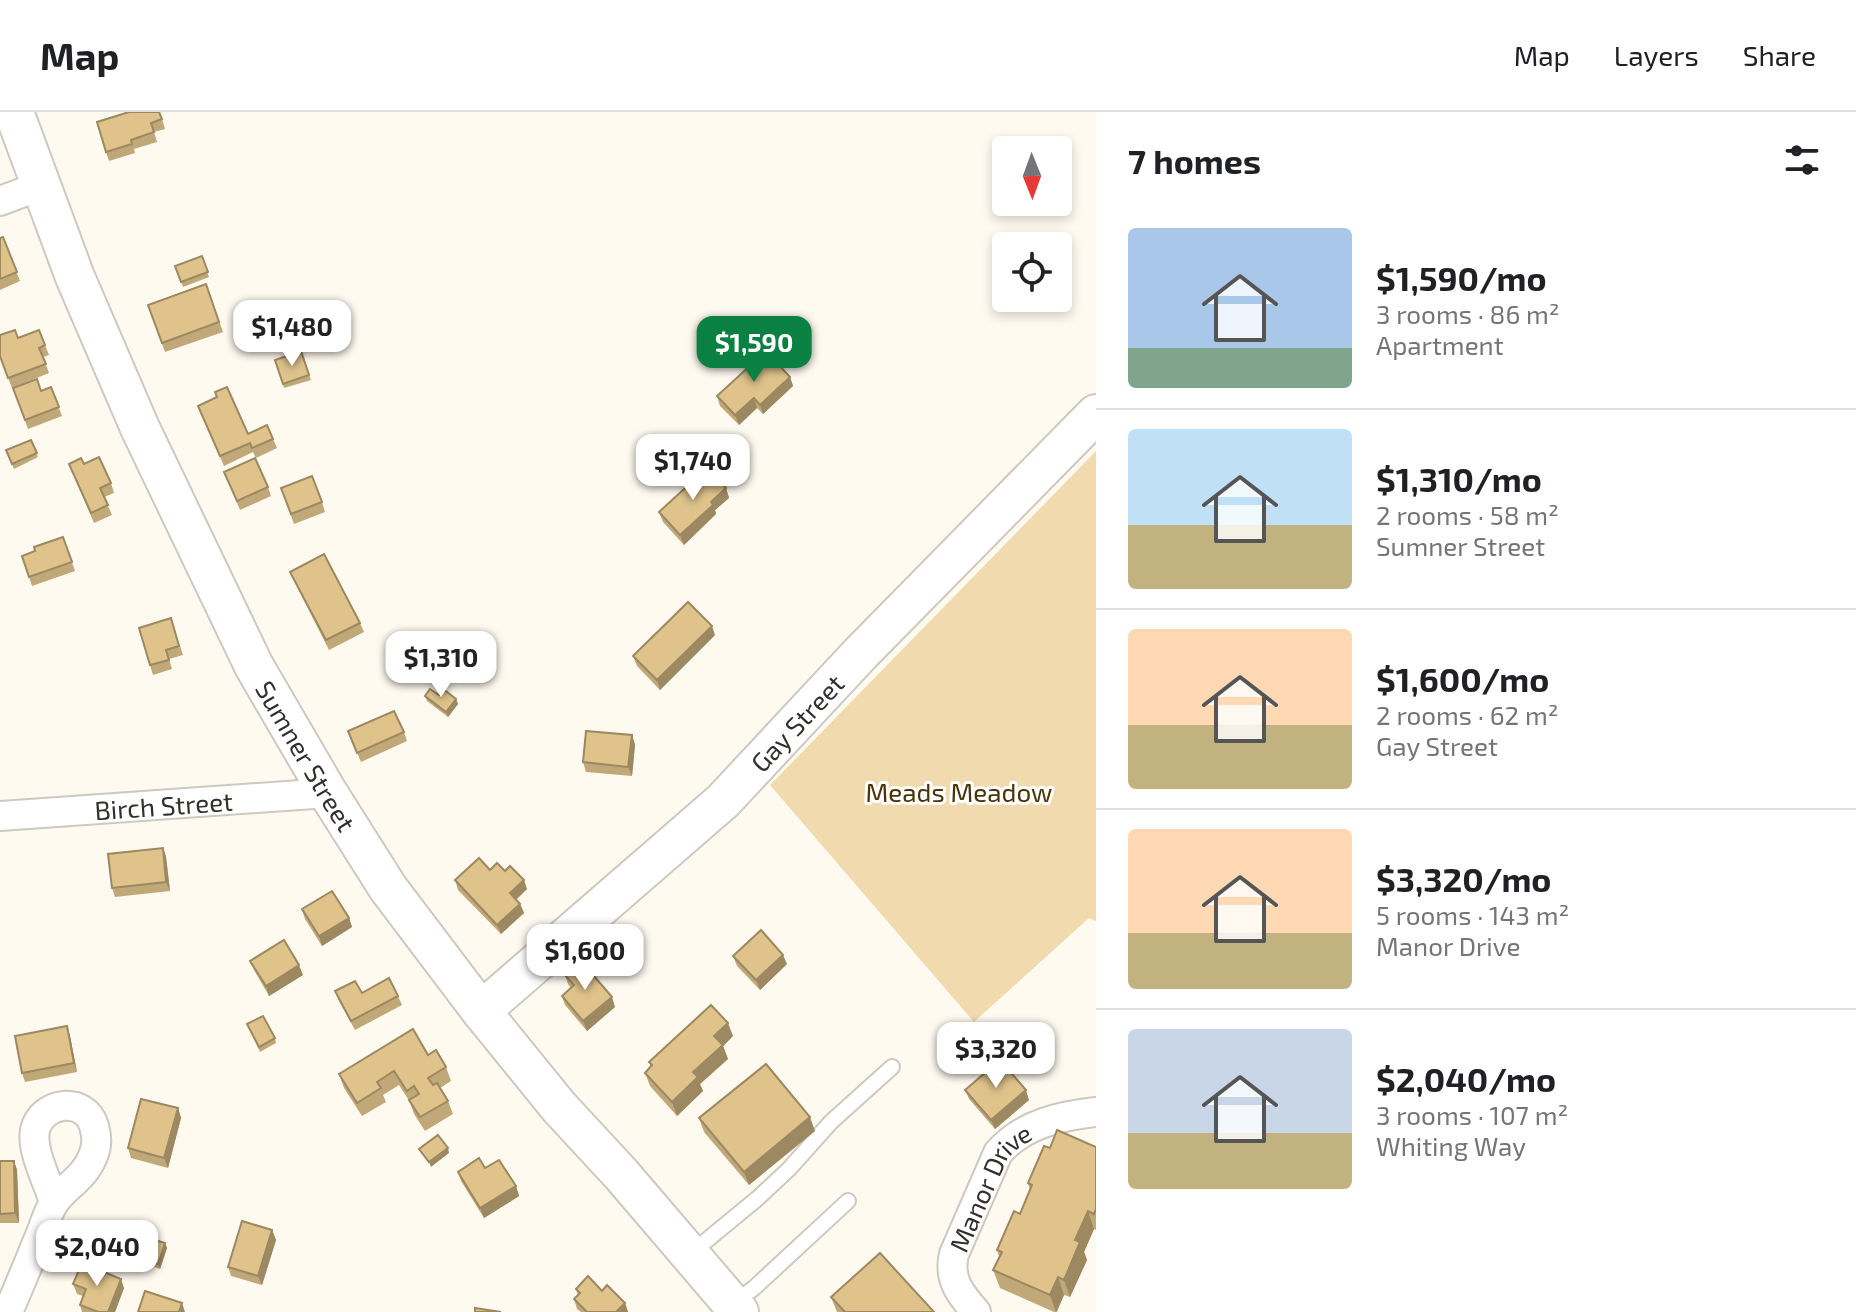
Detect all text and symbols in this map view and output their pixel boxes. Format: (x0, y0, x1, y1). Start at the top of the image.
text: Map (40, 32, 119, 78)
text: Map (1514, 38, 1570, 72)
text: Layers (1614, 38, 1699, 72)
text: Share (1743, 38, 1816, 72)
north arrow (992, 136, 1072, 216)
map controls (992, 136, 1072, 312)
icon: filters (1780, 138, 1824, 182)
text: 7 homes (1128, 140, 1261, 181)
button: locate (992, 232, 1072, 312)
text: $1,590/mo (1376, 257, 1547, 298)
icon: home (1192, 260, 1288, 356)
text: 3 rooms · 86 m² (1376, 298, 1560, 329)
pin: $1,480 (227, 300, 357, 368)
text: $1,480 (251, 310, 333, 341)
pin: $1,590 (689, 316, 819, 384)
text: $1,590 (715, 326, 793, 357)
text: Apartment (1376, 329, 1504, 360)
pin: $1,740 (628, 434, 758, 502)
text: $1,740 (654, 444, 732, 475)
text: $1,310/mo (1376, 458, 1542, 499)
icon: home (1192, 461, 1288, 557)
text: 2 rooms · 58 m² (1376, 499, 1559, 530)
text: Sumner Street (1376, 530, 1545, 561)
pin: $1,310 (376, 631, 506, 699)
text: $1,310 (404, 641, 478, 672)
text: $1,600/mo (1376, 658, 1549, 699)
icon: home (1192, 661, 1288, 757)
street label: Gay Street (743, 667, 849, 777)
street label: Sumner Street (250, 675, 363, 836)
text: 2 rooms · 62 m² (1376, 699, 1559, 730)
text: Gay Street (1376, 730, 1498, 761)
park label: Meads Meadow (866, 776, 1053, 807)
street label: Birch Street (93, 784, 234, 825)
text: $3,320/mo (1376, 858, 1551, 899)
icon: home (1192, 861, 1288, 957)
text: 5 rooms · 143 m² (1376, 899, 1569, 930)
pin: $1,600 (520, 924, 650, 992)
text: Manor Drive (1376, 930, 1520, 961)
text: $1,600 (545, 934, 625, 965)
pin: $3,320 (931, 1022, 1061, 1090)
text: $3,320 (955, 1032, 1037, 1063)
text: $2,040/mo (1376, 1058, 1556, 1099)
icon: home (1192, 1061, 1288, 1157)
text: 3 rooms · 107 m² (1376, 1099, 1568, 1130)
street label: Manor Drive (942, 1116, 1036, 1256)
text: Whiting Way (1376, 1130, 1526, 1161)
pin: $2,040 (32, 1220, 162, 1288)
text: $2,040 (54, 1230, 140, 1261)

